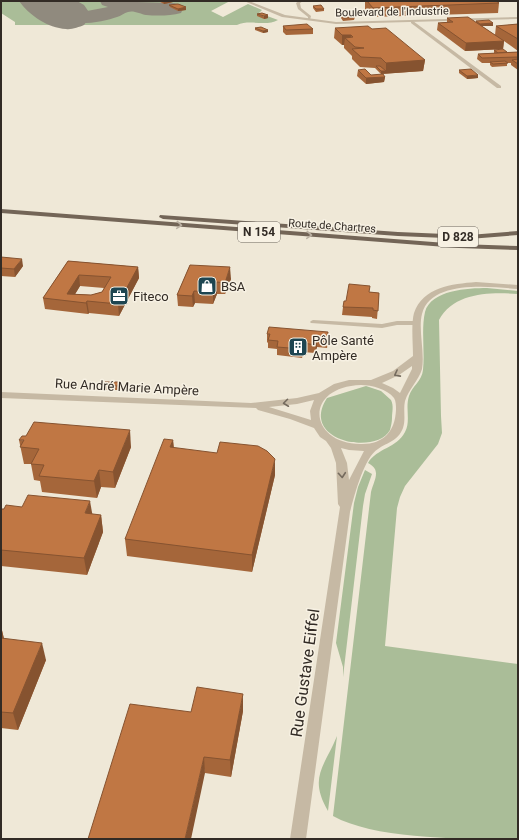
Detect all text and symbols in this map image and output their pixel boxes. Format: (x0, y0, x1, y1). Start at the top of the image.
street label: Boulevard de l'Industrie (335, 5, 449, 19)
street label: Route de Chartres (288, 216, 377, 236)
one-way arrow (176, 221, 182, 230)
road number: N 154 (238, 222, 280, 242)
road number: D 828 (438, 227, 478, 247)
one-way arrow (306, 231, 312, 240)
shop icon: BSA (196, 275, 218, 297)
place label: BSA (221, 279, 246, 294)
office icon: Fiteco (108, 285, 130, 307)
place label: Fiteco (133, 289, 169, 304)
place label: Pôle Santé Ampère (312, 333, 374, 363)
building icon: Pôle Santé Ampère (287, 336, 309, 358)
one-way arrow (393, 369, 401, 377)
street label: Rue André Marie Ampère (55, 376, 199, 398)
one-way arrow (283, 398, 289, 407)
one-way arrow (338, 471, 347, 478)
street label: Rue Gustave Eiffel (287, 608, 323, 738)

